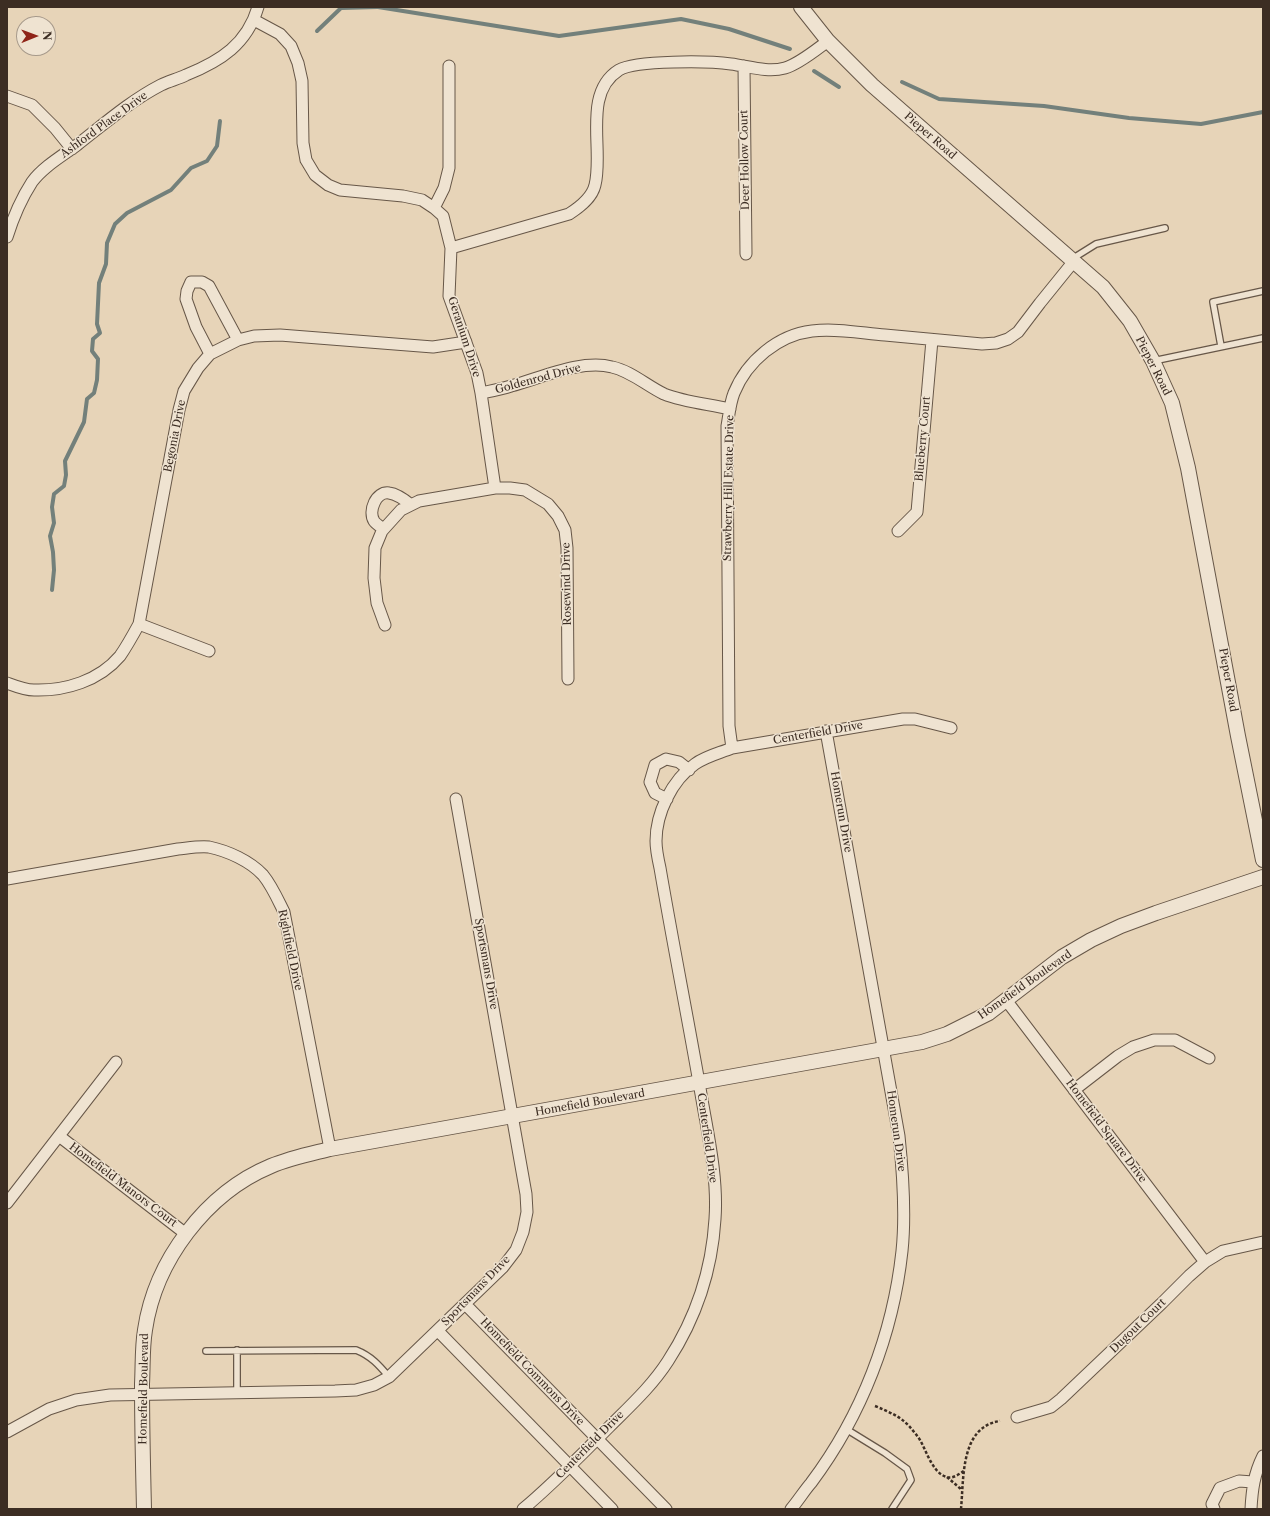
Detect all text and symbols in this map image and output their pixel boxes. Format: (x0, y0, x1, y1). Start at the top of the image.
north arrow (16, 16, 56, 56)
text: N (40, 31, 54, 41)
street label: Ashford Place Drive (58, 89, 150, 161)
street label: Deer Hollow Court (738, 110, 752, 210)
street label: Pieper Road (901, 110, 959, 162)
street label: Geranium Drive (445, 295, 483, 379)
street label: Pieper Road (1132, 334, 1174, 398)
street label: Goldenrod Drive (494, 361, 582, 397)
street label: Blueberry Court (913, 396, 933, 482)
street label: Begonia Drive (161, 398, 189, 474)
street label: Strawberry Hill Estate Drive (721, 415, 737, 561)
street label: Rosewind Drive (560, 542, 574, 626)
street label: Pieper Road (1216, 647, 1240, 713)
street label: Centerfield Drive (772, 719, 864, 747)
street label: Homerun Drive (827, 770, 855, 854)
street label: Rightfield Drive (275, 908, 305, 992)
street label: Sportsmans Drive (471, 917, 501, 1011)
street label: Homefield Boulevard (976, 948, 1074, 1022)
street label: Homefield Square Drive (1063, 1077, 1149, 1185)
street label: Homefield Boulevard (534, 1087, 646, 1119)
street label: Homerun Drive (884, 1089, 908, 1173)
street label: Centerfield Drive (694, 1092, 720, 1184)
street label: Homefield Manors Court (66, 1140, 180, 1230)
street label: Sportsmans Drive (439, 1253, 513, 1329)
street label: Dugout Court (1107, 1296, 1169, 1356)
street label: Homefield Commons Drive (477, 1316, 587, 1428)
street label: Homefield Boulevard (136, 1333, 152, 1445)
street label: Centerfield Drive (553, 1408, 627, 1482)

